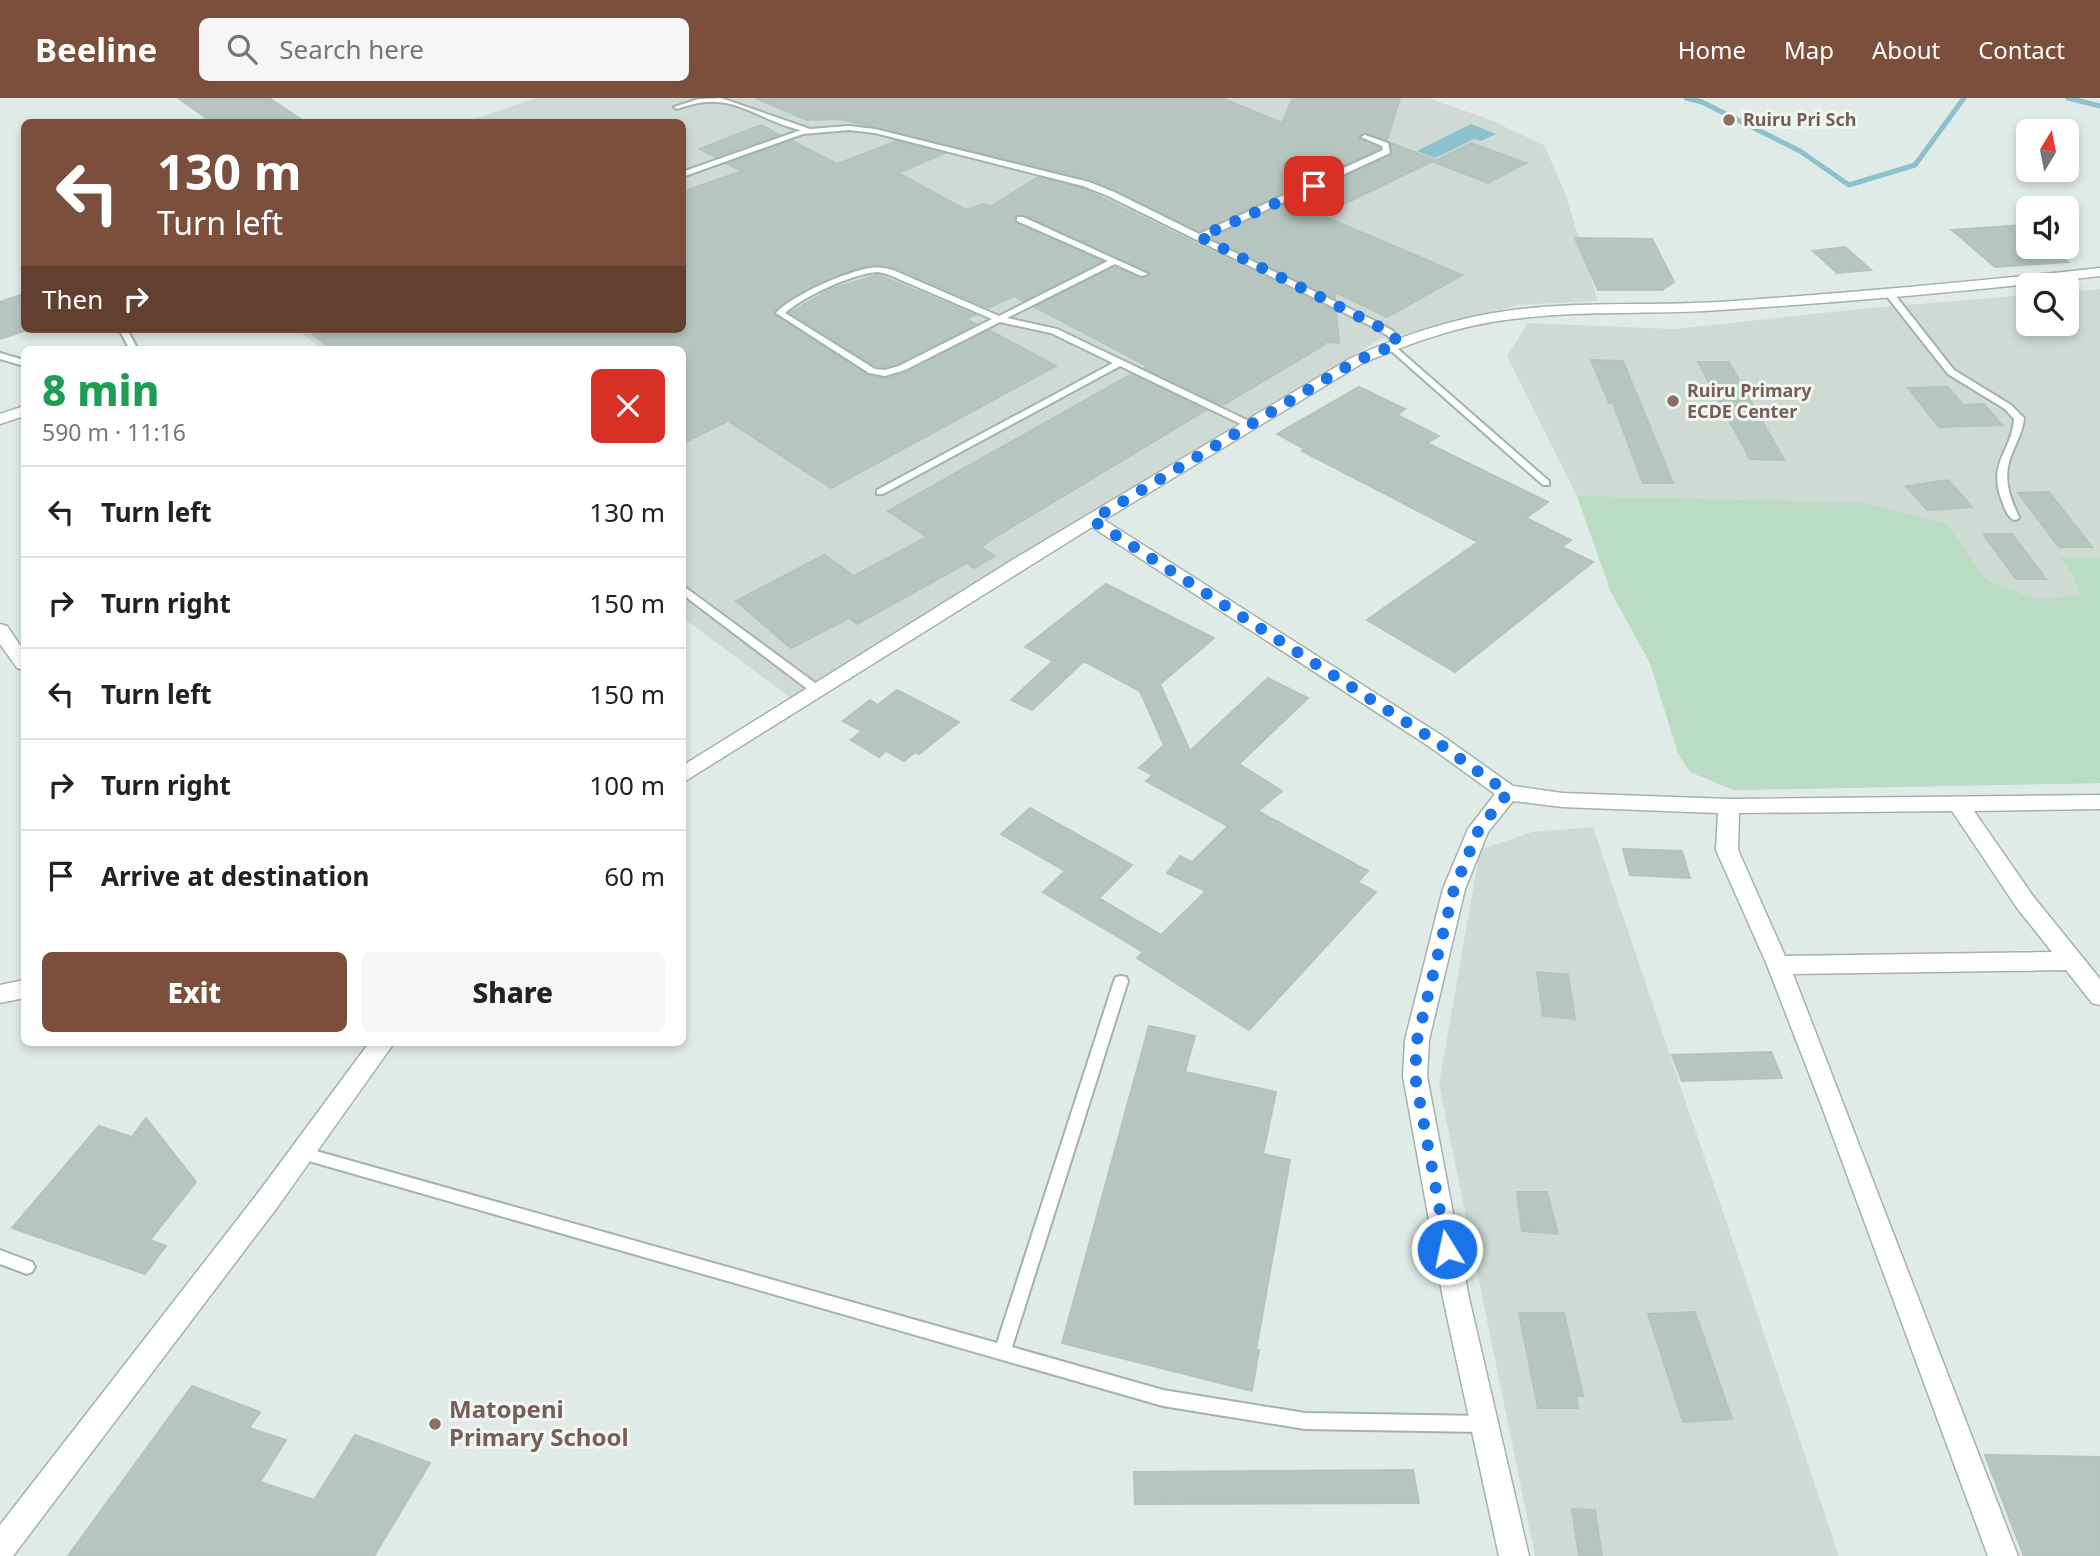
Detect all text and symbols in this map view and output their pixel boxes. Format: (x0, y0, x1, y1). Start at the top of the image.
search box (199, 18, 689, 81)
text: Beeline (35, 27, 157, 72)
icon: search (223, 30, 261, 68)
text: Search here (279, 31, 424, 67)
text: Home (1678, 33, 1746, 66)
text: Map (1784, 33, 1834, 66)
text: About (1872, 33, 1940, 66)
text: Contact (1978, 33, 2065, 66)
place label: Ruiru Pri Sch (1743, 107, 1857, 131)
marker: Ruiru Pri Sch (1721, 112, 1737, 128)
north arrow (2016, 119, 2079, 182)
map controls (2016, 119, 2079, 336)
text: 130 m (157, 138, 302, 204)
icon: left (42, 147, 133, 238)
pin (1284, 156, 1344, 216)
icon: arrive (1295, 167, 1333, 205)
button: sound (2016, 196, 2079, 259)
text: Turn left (157, 201, 283, 244)
button: search (2016, 273, 2079, 336)
icon: right (117, 280, 155, 318)
text: Then (42, 281, 103, 317)
text: 8 min (42, 361, 159, 418)
button: close (591, 369, 665, 443)
place label: Ruiru Primary ECDE Center (1687, 378, 1812, 423)
marker: Ruiru Primary ECDE Center (1665, 393, 1681, 409)
text: 590 m · 11:16 (42, 416, 186, 448)
icon: left (42, 493, 80, 531)
text: Turn left (101, 494, 212, 530)
text: 130 m (589, 494, 665, 530)
icon: right (42, 584, 80, 622)
text: Turn right (101, 585, 231, 621)
text: 150 m (589, 585, 665, 621)
icon: left (42, 675, 80, 713)
text: Turn left (101, 676, 212, 712)
text: 150 m (589, 676, 665, 712)
icon: right (42, 766, 80, 804)
text: Turn right (101, 767, 231, 803)
text: 100 m (589, 767, 665, 803)
icon: arrive (42, 857, 80, 895)
text: Arrive at destination (101, 858, 370, 894)
text: 60 m (604, 858, 665, 894)
button: Exit (42, 952, 347, 1032)
button: Share (361, 952, 665, 1032)
position arrow (1410, 1212, 1484, 1286)
place label: Matopeni Primary School (449, 1392, 629, 1453)
marker: Matopeni Primary School (427, 1416, 443, 1432)

